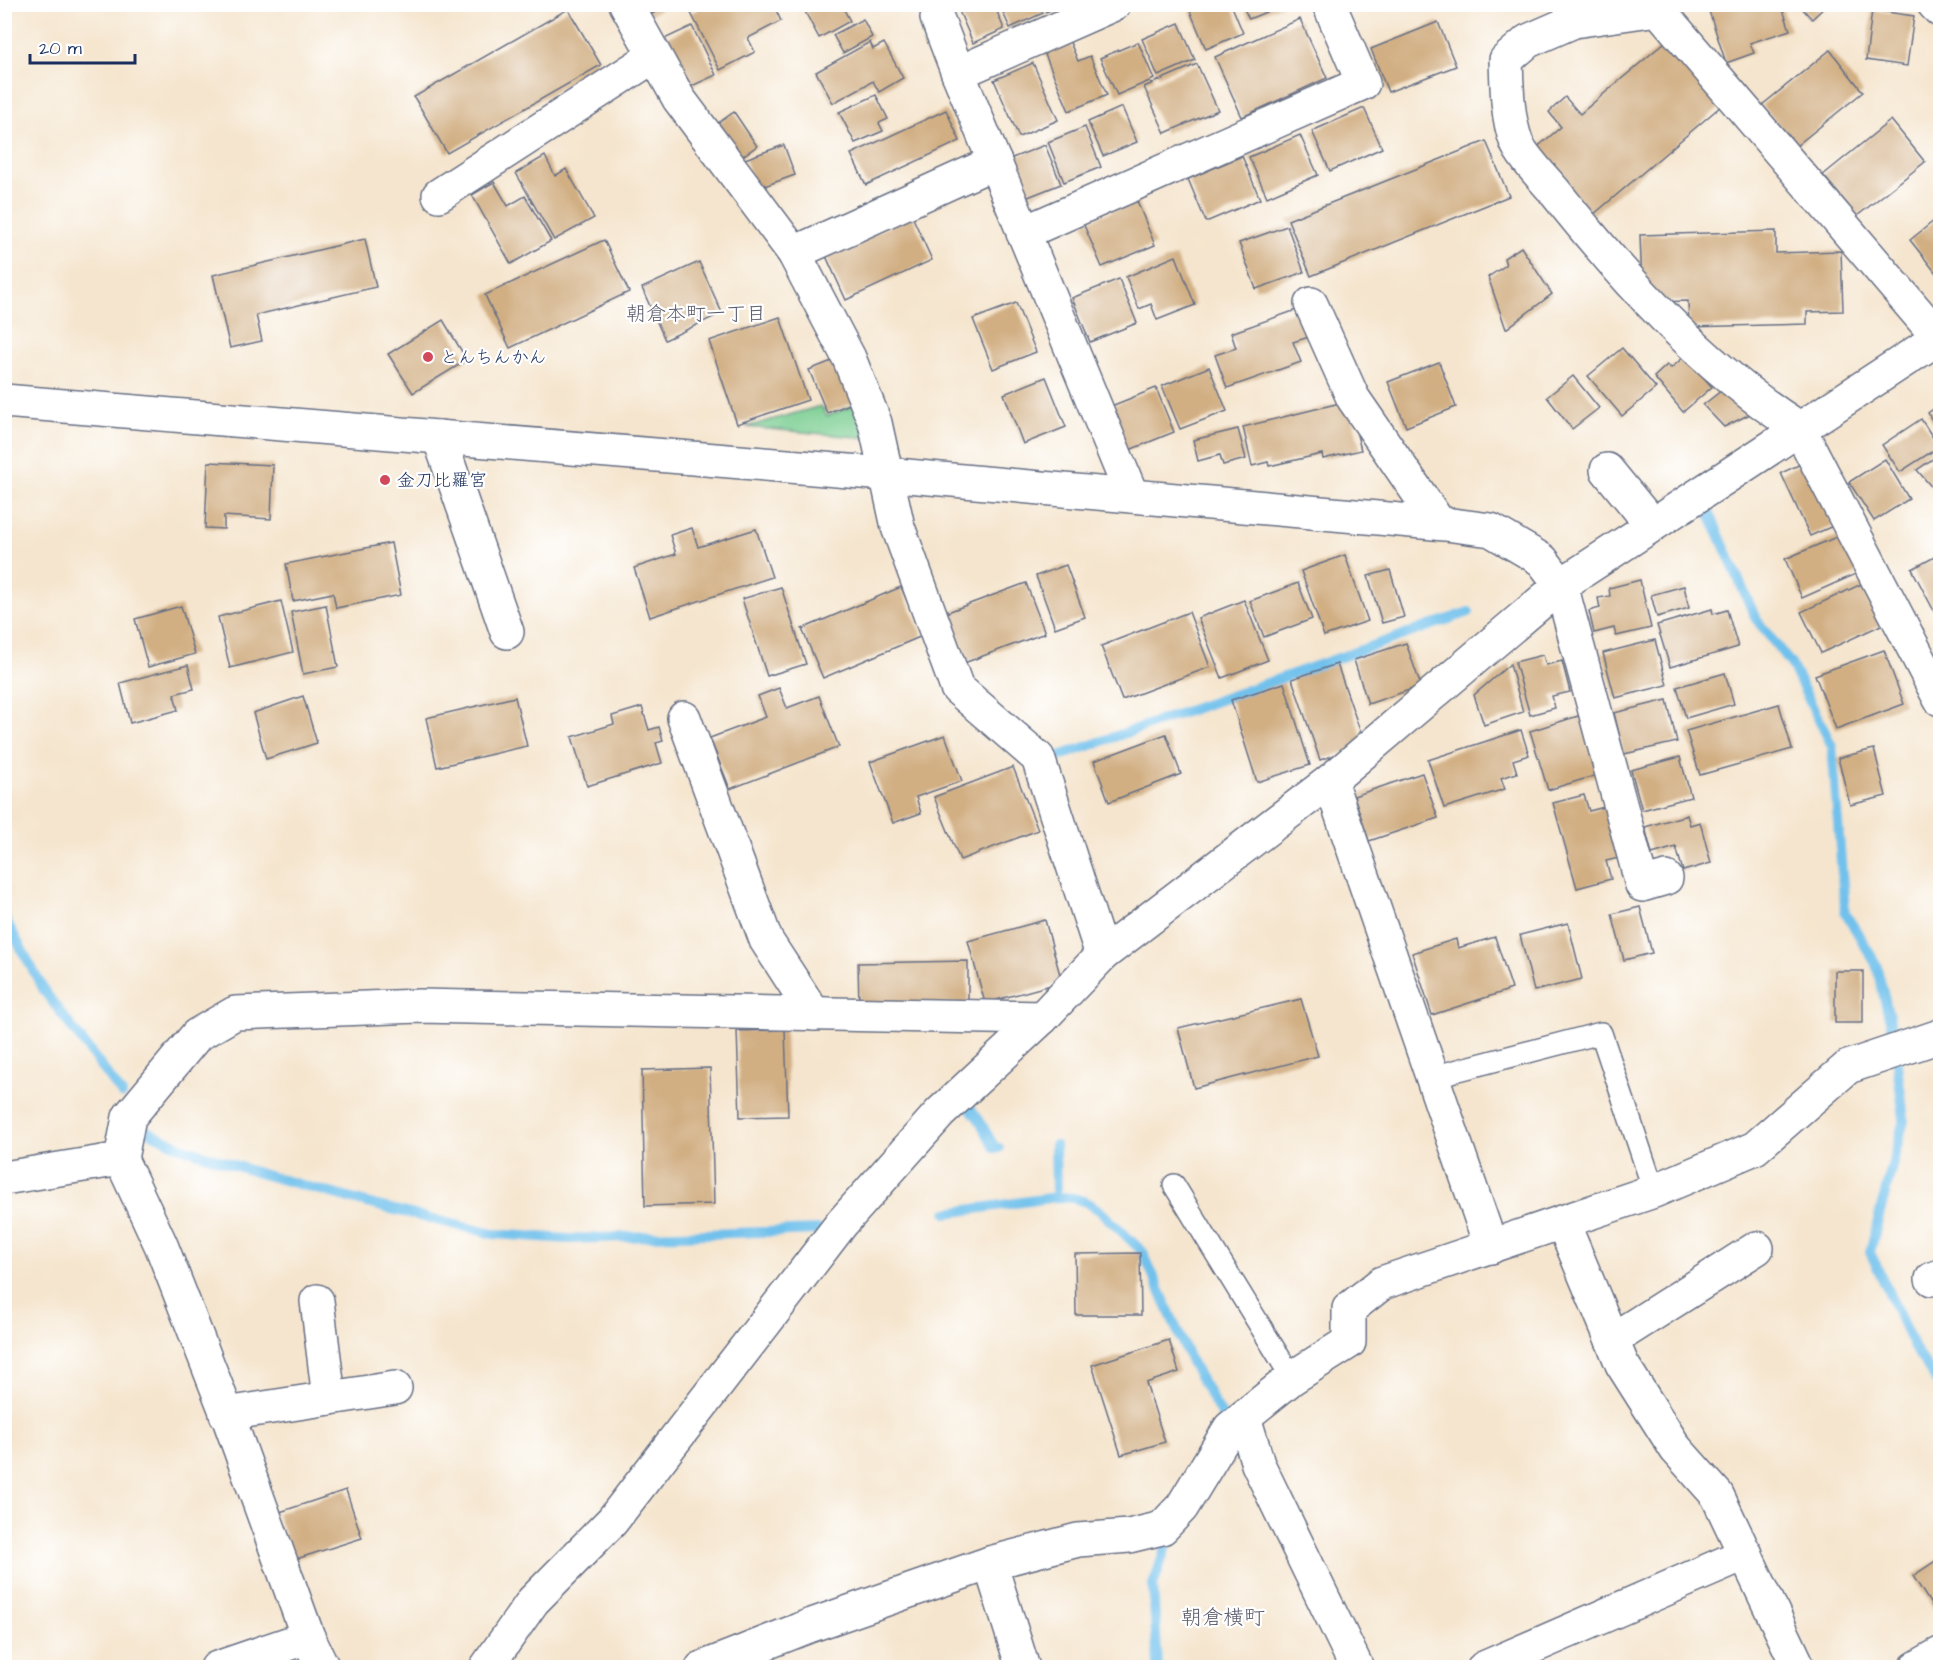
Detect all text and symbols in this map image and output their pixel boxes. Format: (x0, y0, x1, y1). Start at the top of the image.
scale bar (30, 27, 135, 65)
text: 20 m (39, 36, 82, 61)
district label: 朝倉本町一丁目 (626, 300, 766, 328)
place label: とんちんかん (440, 345, 547, 370)
marker: とんちんかん (421, 350, 435, 364)
place label: 金刀比羅宮 (397, 468, 487, 493)
marker: 金刀比羅宮 (378, 473, 392, 487)
district label: 朝倉横町 (1181, 1603, 1265, 1632)

